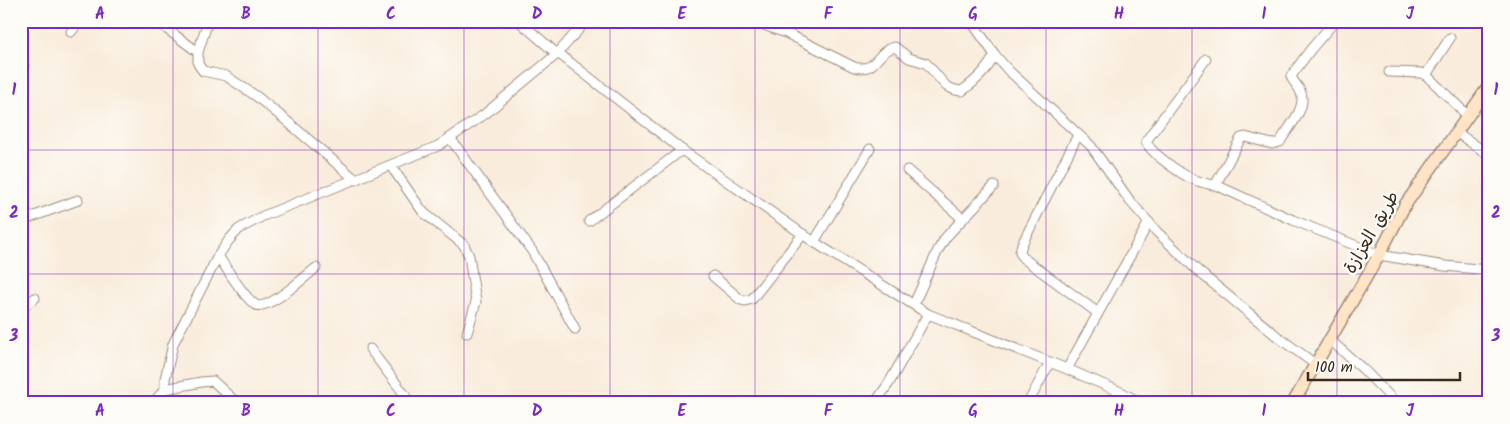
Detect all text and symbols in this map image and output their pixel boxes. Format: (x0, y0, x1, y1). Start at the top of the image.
text: A (95, 2, 105, 27)
text: B (241, 2, 251, 27)
text: C (386, 2, 396, 27)
text: D (532, 2, 543, 27)
text: E (678, 2, 688, 27)
text: F (824, 2, 834, 27)
text: G (968, 2, 978, 27)
text: H (1114, 2, 1124, 27)
text: I (1262, 2, 1267, 27)
text: J (1406, 2, 1415, 27)
text: 1 (12, 78, 17, 103)
text: 1 (1494, 78, 1499, 103)
street label: طريق العزازة (1337, 186, 1408, 280)
text: 2 (9, 201, 19, 226)
text: 2 (1491, 201, 1501, 226)
text: 3 (9, 324, 19, 349)
text: 3 (1491, 324, 1501, 349)
scale bar (1308, 349, 1460, 381)
text: 100 m (1315, 356, 1353, 380)
text: A (95, 399, 105, 424)
text: B (241, 399, 251, 424)
text: C (386, 399, 396, 424)
text: D (532, 399, 543, 424)
text: E (678, 399, 688, 424)
text: F (824, 399, 834, 424)
text: G (968, 399, 978, 424)
text: H (1114, 399, 1124, 424)
text: I (1262, 399, 1267, 424)
text: J (1406, 399, 1415, 424)

